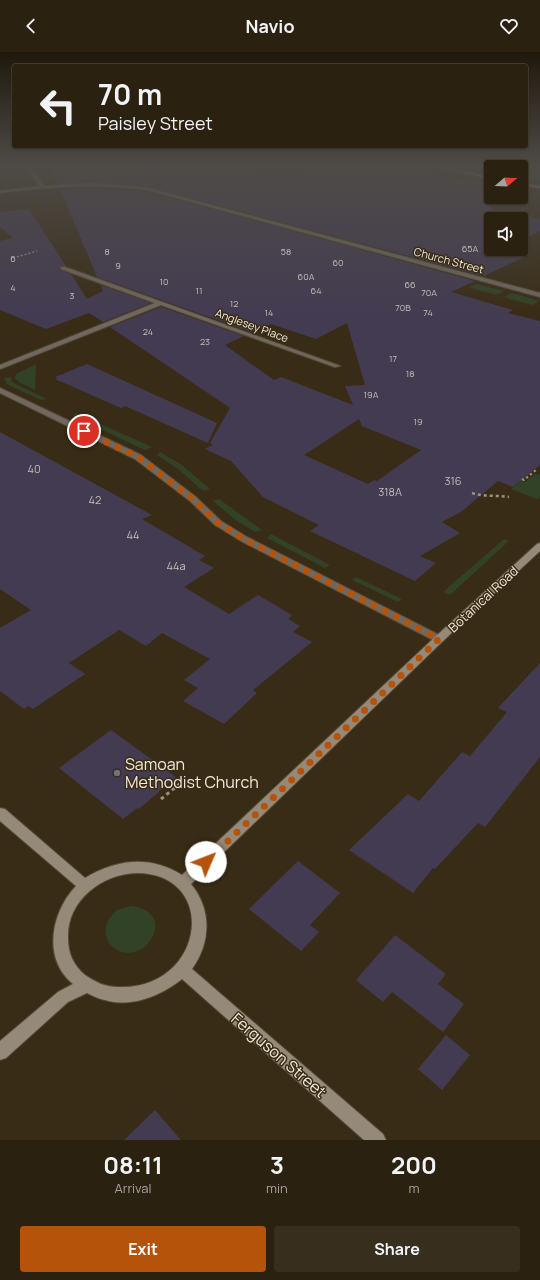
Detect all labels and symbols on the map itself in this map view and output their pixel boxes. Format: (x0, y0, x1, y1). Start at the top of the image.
north arrow (484, 160, 528, 204)
house number: 65A (462, 242, 479, 255)
street label: Church Street (412, 243, 486, 277)
house number: 8 (104, 245, 110, 258)
house number: 58 (281, 245, 291, 258)
house number: 6 (10, 252, 16, 265)
house number: 60 (332, 256, 344, 269)
house number: 9 (115, 259, 121, 272)
house number: 60A (298, 270, 315, 283)
house number: 10 (160, 275, 169, 288)
house number: 66 (404, 278, 416, 291)
house number: 4 (10, 281, 16, 294)
house number: 11 (195, 284, 203, 297)
house number: 64 (311, 284, 321, 297)
house number: 70A (421, 286, 437, 299)
house number: 3 (70, 289, 75, 302)
house number: 12 (230, 297, 238, 310)
house number: 70B (395, 301, 411, 314)
street label: Anglesey Place (213, 305, 291, 345)
house number: 14 (265, 306, 273, 319)
house number: 74 (423, 306, 433, 319)
house number: 24 (143, 325, 153, 338)
house number: 23 (200, 335, 210, 348)
house number: 17 (389, 352, 397, 365)
house number: 18 (406, 367, 414, 380)
house number: 19A (364, 388, 379, 401)
pin (67, 414, 101, 448)
house number: 19 (413, 415, 423, 428)
house number: 40 (27, 461, 41, 476)
house number: 316 (444, 473, 462, 488)
house number: 318A (378, 484, 402, 499)
house number: 42 (89, 492, 101, 507)
house number: 44 (126, 527, 140, 542)
house number: 44a (166, 558, 186, 573)
street label: Botanical Road (444, 562, 522, 636)
place label: Samoan Methodist Church (125, 753, 259, 793)
marker: Samoan Methodist Church (112, 768, 122, 778)
position arrow (185, 841, 227, 883)
street label: Ferguson Street (227, 1008, 331, 1102)

